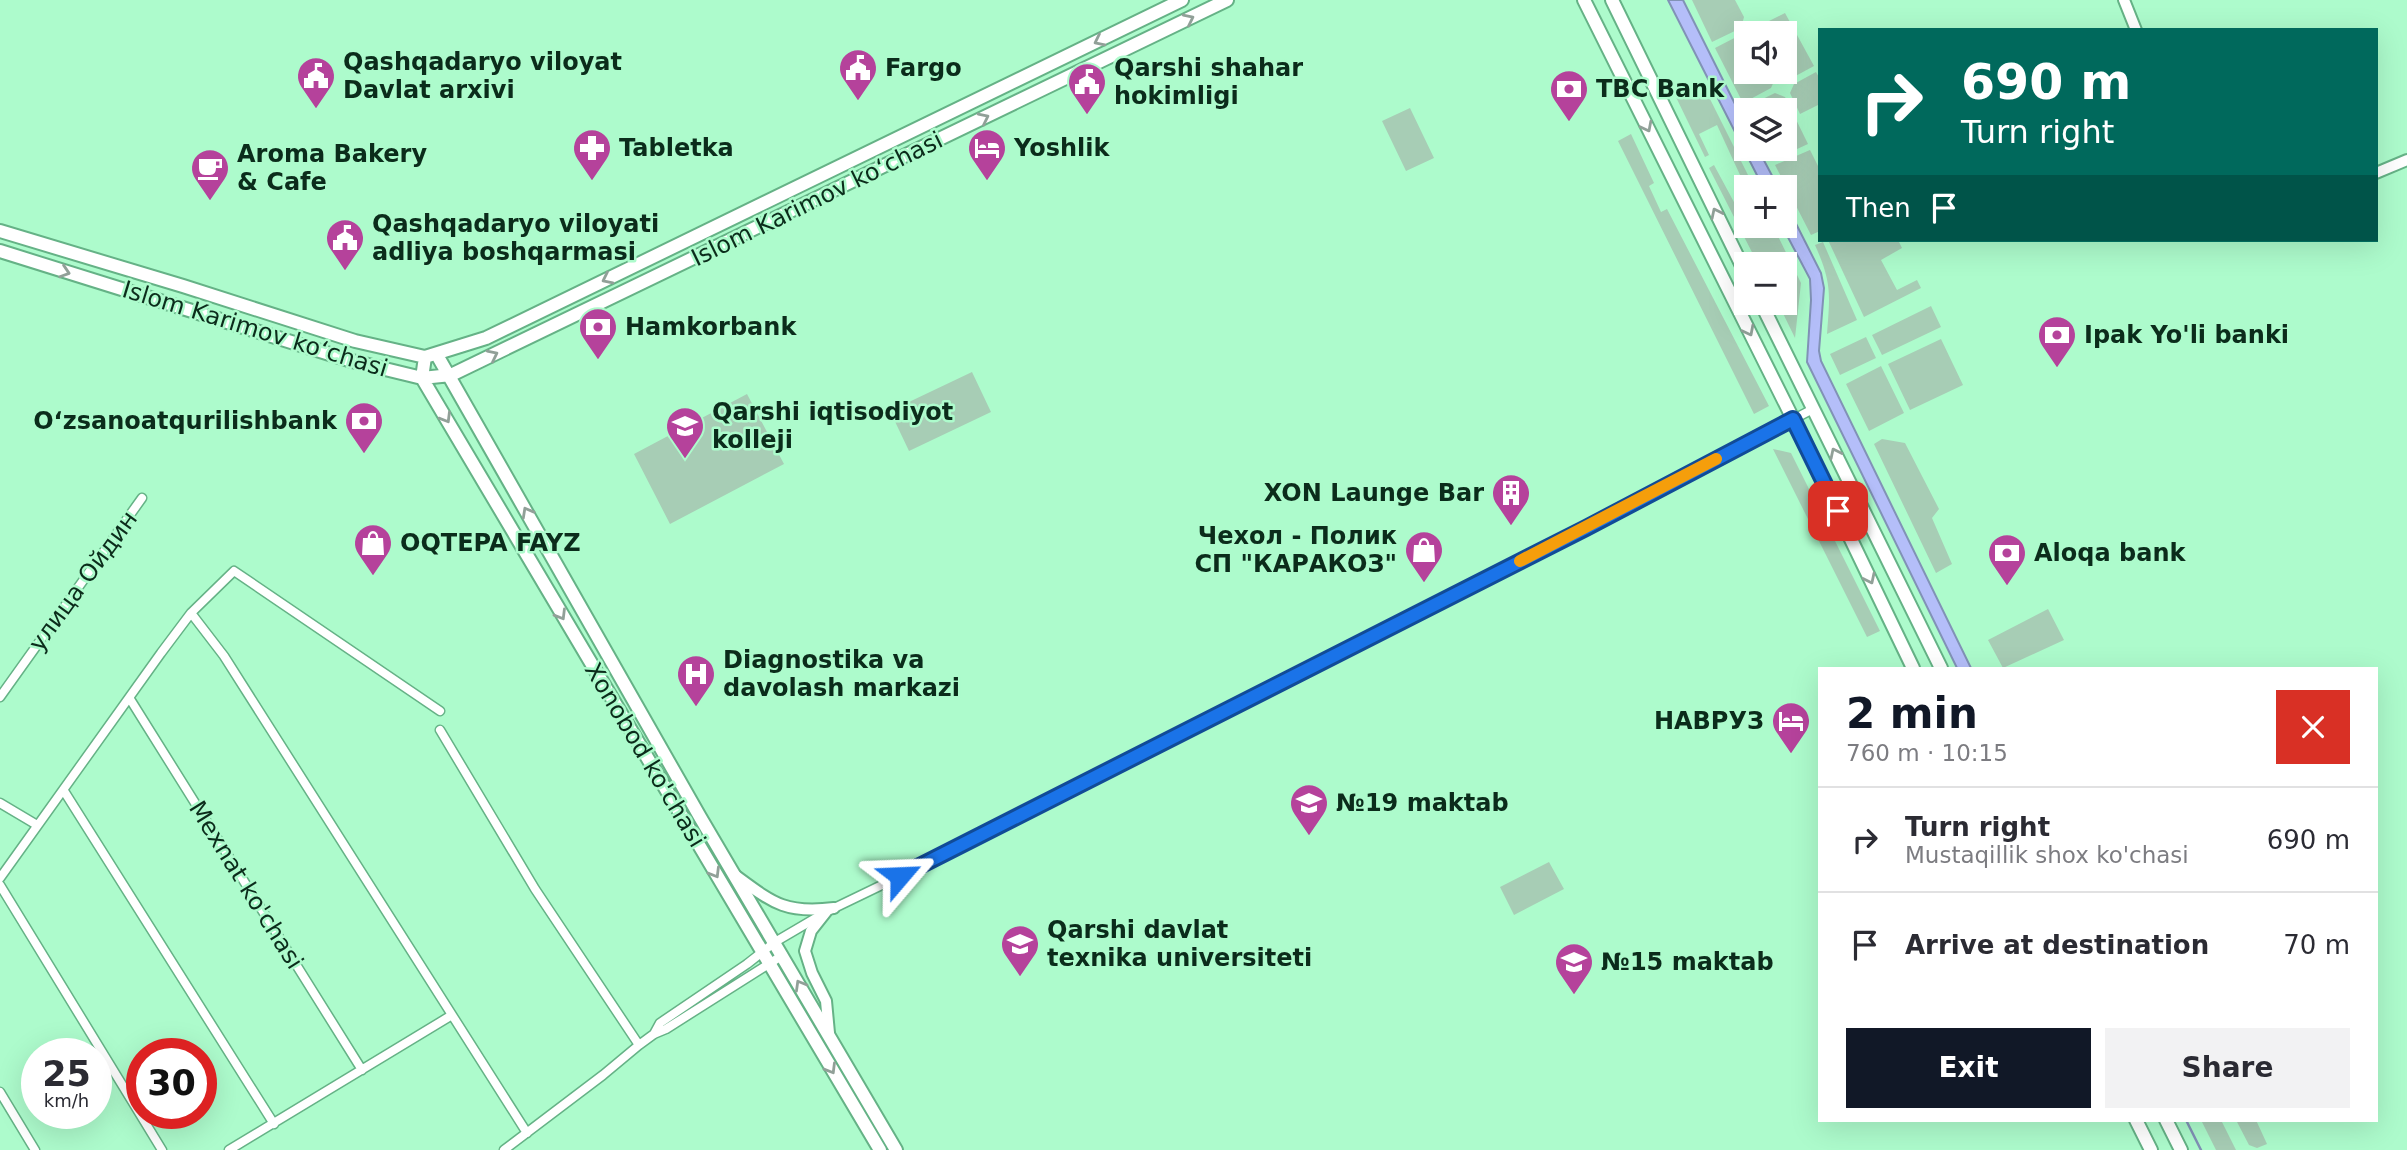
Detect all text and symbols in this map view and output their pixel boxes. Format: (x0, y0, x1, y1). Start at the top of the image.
one-way arrow (1182, 13, 1194, 27)
map controls (1734, 21, 1797, 315)
button: sound (1734, 21, 1797, 84)
one-way arrow (1094, 32, 1106, 46)
public building icon: Fargo (837, 47, 879, 102)
place label: Qashqadaryo viloyat Davlat arxivi (343, 48, 622, 104)
place label: Fargo (885, 54, 962, 82)
place label: Qarshi shahar hokimligi (1114, 54, 1303, 110)
text: 690 m (1961, 54, 2131, 111)
public building icon: Qashqadaryo viloyat Davlat arxivi (295, 55, 337, 110)
icon: right (1846, 56, 1937, 147)
public building icon: Qarshi shahar hokimligi (1066, 61, 1108, 116)
bank icon: TBC Bank (1548, 68, 1590, 123)
place label: TBC Bank (1596, 75, 1725, 103)
button: layers (1734, 98, 1797, 161)
one-way arrow (977, 112, 989, 126)
text: Turn right (1961, 113, 2114, 151)
one-way arrow (1638, 120, 1652, 132)
street label: Islom Karimov ko‘chasi (687, 126, 947, 272)
pharmacy icon: Tabletka (571, 127, 613, 182)
hotel icon: Yoshlik (966, 127, 1008, 182)
place label: Tabletka (619, 134, 734, 162)
place label: Yoshlik (1013, 134, 1110, 162)
place label: Aroma Bakery & Cafe (237, 140, 427, 196)
cafe icon: Aroma Bakery & Cafe (189, 147, 231, 202)
button: + (1734, 175, 1797, 238)
icon: arrive (1925, 189, 1963, 227)
text: Then (1846, 193, 1911, 223)
one-way arrow (1711, 208, 1725, 220)
place label: Qashqadaryo viloyati adliya boshqarmasi (372, 210, 659, 266)
public building icon: Qashqadaryo viloyati adliya boshqarmasi (324, 217, 366, 272)
button: − (1734, 252, 1797, 315)
one-way arrow (59, 263, 71, 278)
one-way arrow (602, 270, 614, 284)
street label: Islom Karimov ko‘chasi (119, 275, 391, 383)
bank icon: Hamkorbank (577, 306, 619, 361)
place label: Hamkorbank (625, 313, 797, 341)
bank icon: Ipak Yo'li banki (2036, 314, 2078, 369)
place label: Ipak Yo'li banki (2084, 321, 2289, 349)
one-way arrow (1741, 323, 1755, 336)
one-way arrow (486, 350, 498, 364)
place label: Qarshi iqtisodiyot kolleji (712, 398, 953, 454)
bank icon: Oʻzsanoatqurilishbank (343, 400, 385, 455)
school or university icon: Qarshi iqtisodiyot kolleji (664, 405, 706, 460)
place label: Oʻzsanoatqurilishbank (33, 407, 338, 435)
one-way arrow (438, 411, 451, 424)
one-way arrow (1830, 448, 1844, 460)
building icon: XON Launge Bar (1490, 472, 1532, 527)
place label: XON Launge Bar (1264, 479, 1484, 507)
pin (1808, 481, 1868, 541)
icon: arrive (1819, 492, 1857, 530)
street label: улица Ойдин (23, 506, 143, 656)
one-way arrow (522, 507, 535, 519)
shop icon: OQTEPA FAYZ (352, 522, 394, 577)
place label: Чехол - Полик СП "КАРАКОЗ" (1195, 522, 1397, 578)
place label: OQTEPA FAYZ (400, 529, 581, 557)
shop icon: Чехол - Полик СП "КАРАКОЗ" (1403, 529, 1445, 584)
bank icon: Aloqa bank (1986, 532, 2028, 587)
place label: Aloqa bank (2034, 539, 2186, 567)
one-way arrow (1862, 572, 1876, 584)
one-way arrow (553, 607, 566, 620)
place label: Diagnostika va davolash markazi (723, 646, 960, 702)
hospital icon: Diagnostika va davolash markazi (675, 653, 717, 708)
street label: Xonobod ko'chasi (579, 658, 711, 852)
text: 2 min (1846, 689, 1978, 738)
button: close (2276, 690, 2350, 764)
hotel icon: НАВРУЗ (1770, 700, 1812, 755)
place label: НАВРУЗ (1654, 707, 1764, 735)
text: 760 m · 10:15 (1846, 740, 2008, 766)
school or university icon: №19 maktab (1288, 782, 1330, 837)
place label: №19 maktab (1336, 789, 1509, 817)
street label: Mexnat ko'chasi (183, 796, 309, 974)
text: Turn right (1905, 812, 2050, 842)
icon: right (1846, 821, 1884, 859)
text: 690 m (2267, 825, 2350, 855)
position arrow (863, 839, 937, 913)
text: Mustaqillik shox ko'chasi (1905, 842, 2189, 868)
one-way arrow (707, 866, 720, 879)
place label: Qarshi davlat texnika universiteti (1047, 916, 1312, 972)
school or university icon: Qarshi davlat texnika universiteti (999, 923, 1041, 978)
icon: arrive (1846, 926, 1884, 964)
text: Arrive at destination (1905, 930, 2209, 960)
text: 70 m (2283, 930, 2350, 960)
school or university icon: №15 maktab (1553, 941, 1595, 996)
place label: №15 maktab (1601, 948, 1774, 976)
one-way arrow (795, 980, 808, 992)
button: Exit (1846, 1028, 2091, 1108)
button: Share (2105, 1028, 2350, 1108)
speed limit sign: 30 (126, 1038, 217, 1129)
text: 25 (42, 1054, 91, 1094)
one-way arrow (823, 1061, 836, 1074)
text: km/h (44, 1090, 89, 1111)

